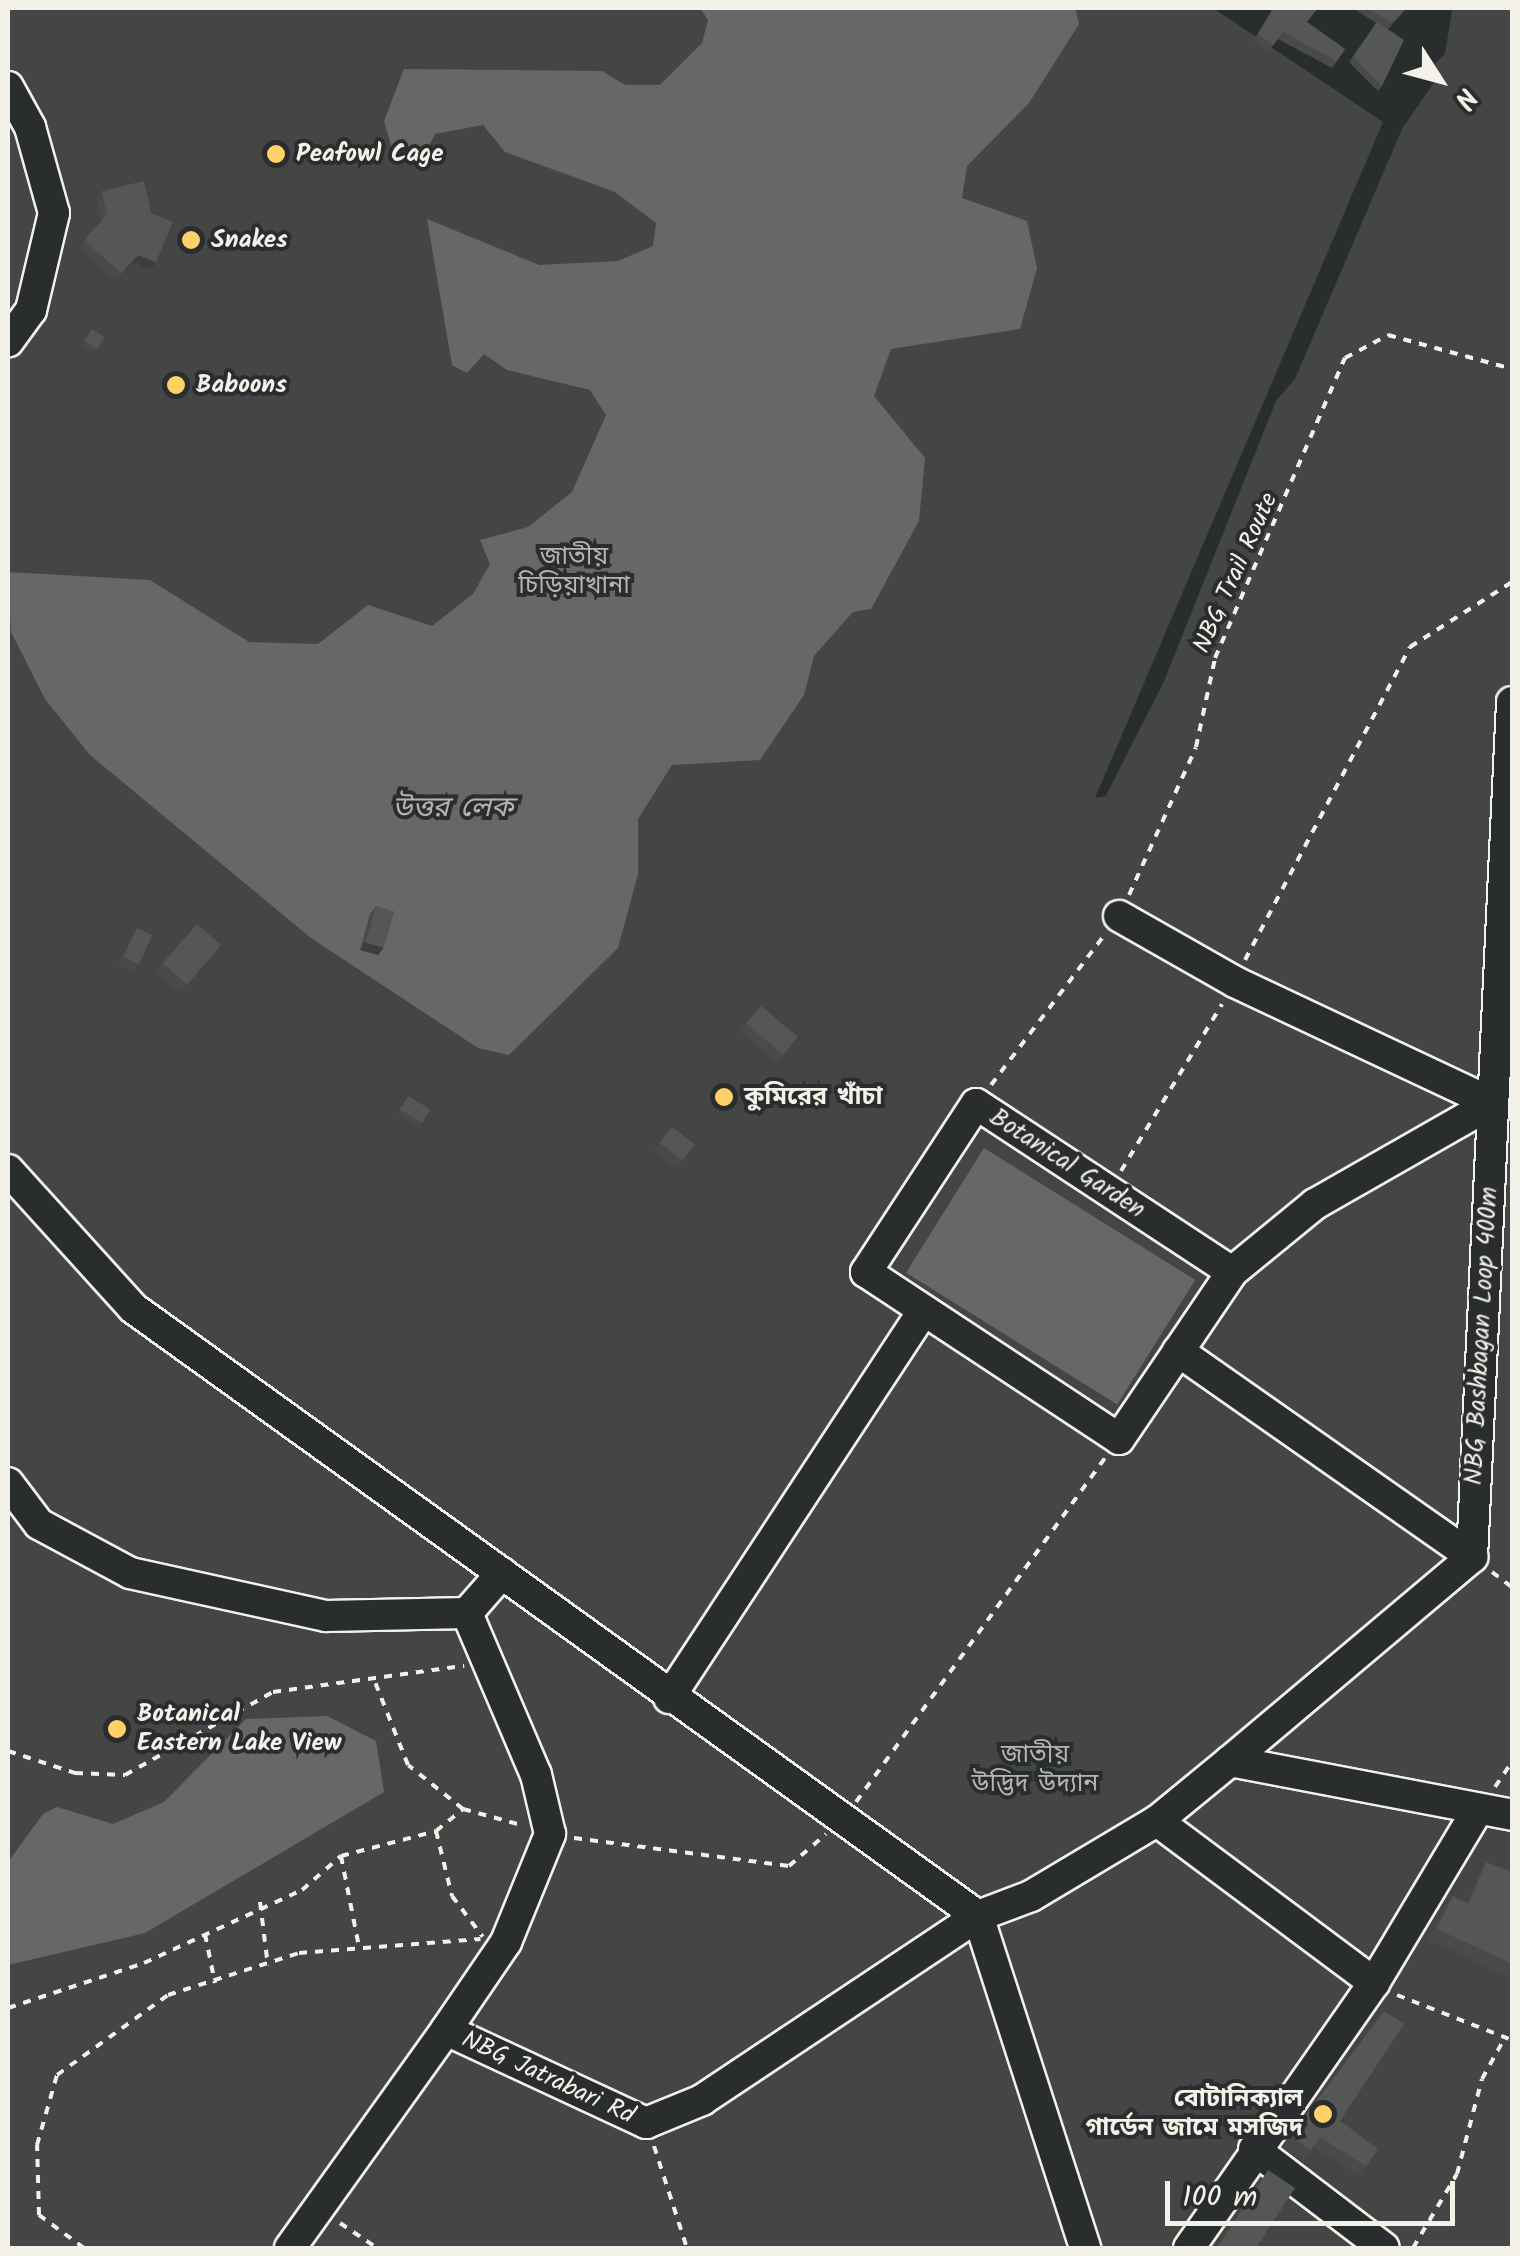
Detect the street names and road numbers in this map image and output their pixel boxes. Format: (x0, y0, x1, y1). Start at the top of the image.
street label: NBG Trail Route (1187, 488, 1285, 658)
street label: Botanical Garden (984, 1103, 1150, 1225)
street label: NBG Bashbagan Loop 400m (1459, 1186, 1505, 1486)
street label: NBG Jatrabari Rd (457, 2025, 639, 2131)

